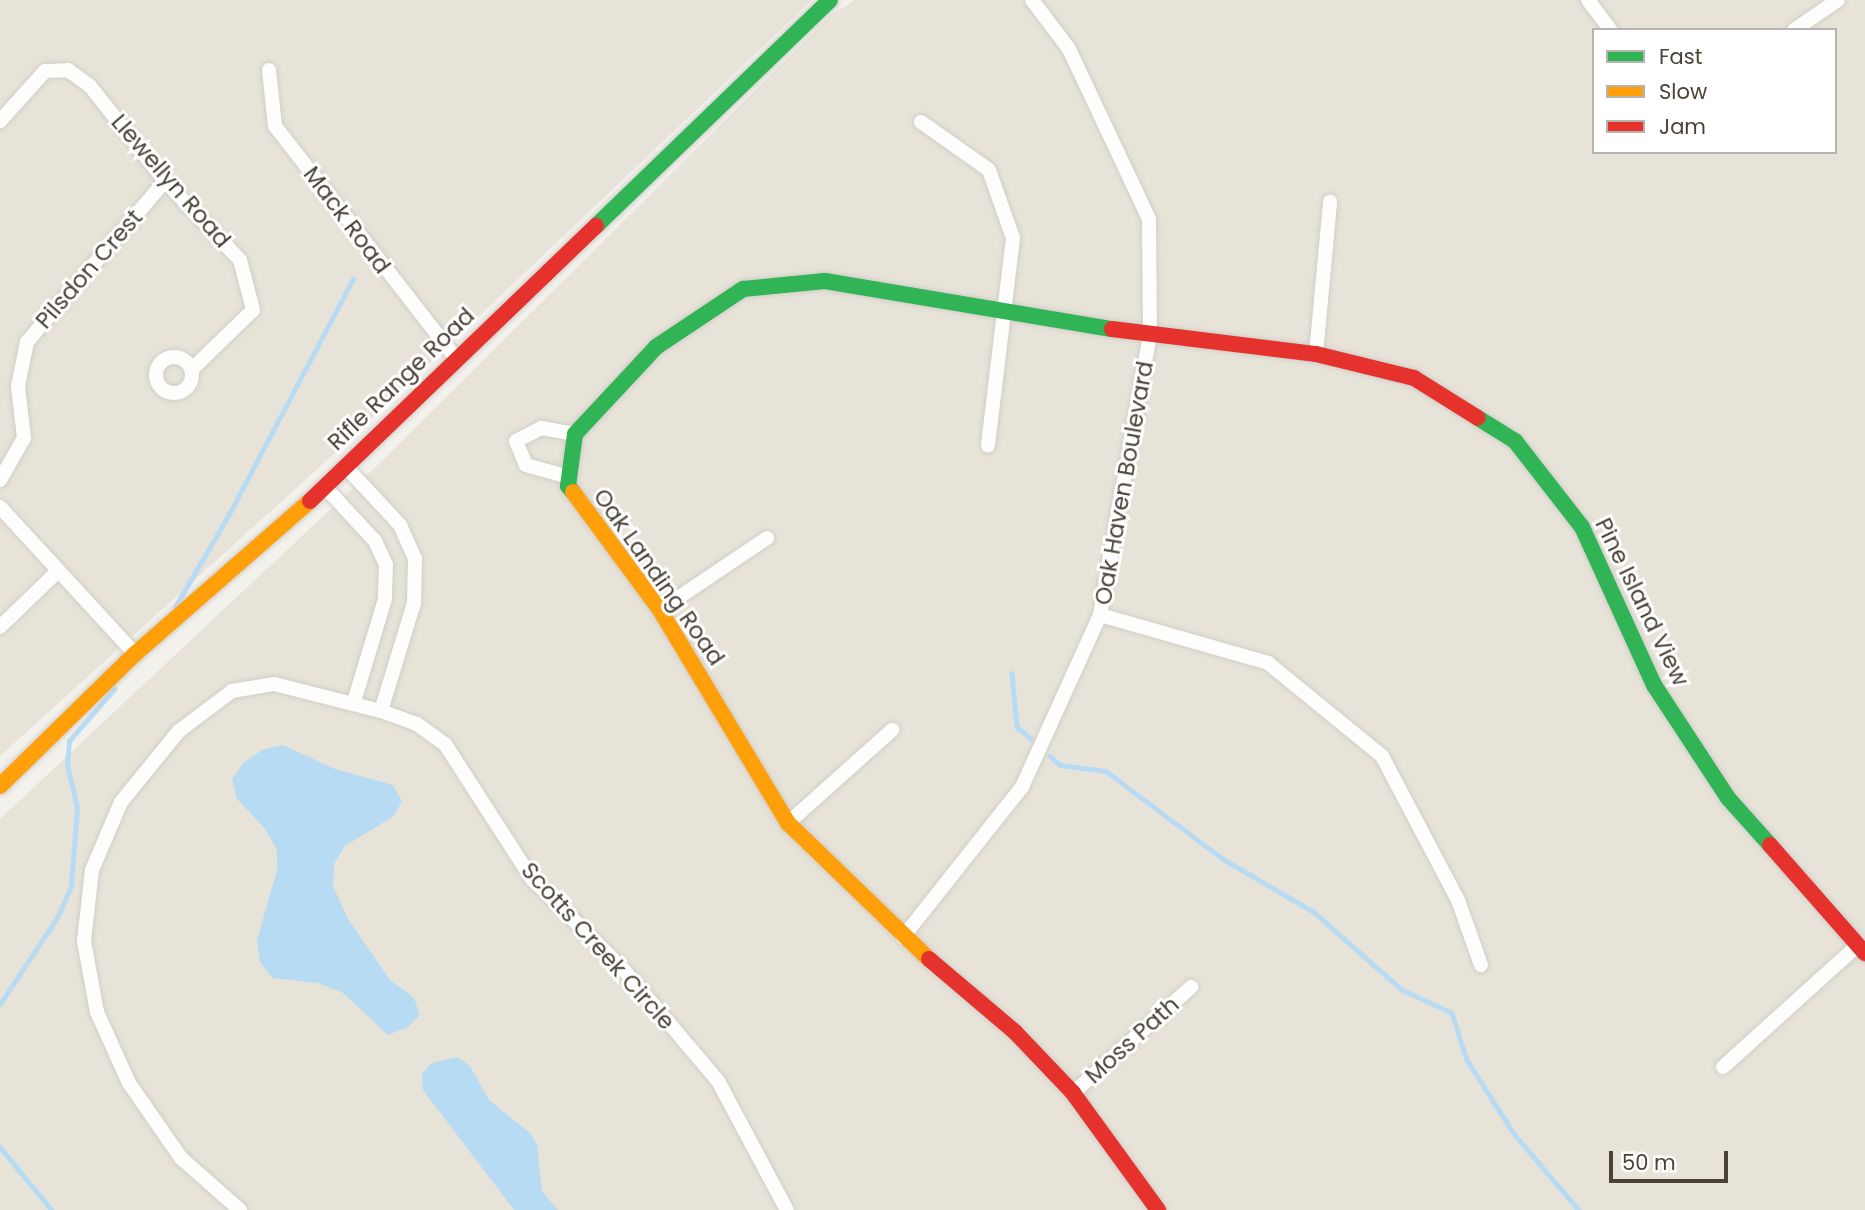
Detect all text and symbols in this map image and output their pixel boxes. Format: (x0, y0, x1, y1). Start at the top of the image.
legend (1592, 28, 1837, 154)
text: Fast (1659, 42, 1702, 71)
text: Slow (1659, 77, 1707, 106)
street label: Llewellyn Road (106, 109, 236, 253)
text: Jam (1659, 112, 1706, 141)
street label: Mack Road (298, 161, 396, 279)
street label: Pilsdon Crest (30, 204, 148, 334)
street label: Rifle Range Road (322, 302, 480, 456)
street label: Oak Haven Boulevard (1089, 359, 1159, 607)
street label: Oak Landing Road (588, 483, 730, 671)
street label: Pine Island View (1589, 513, 1695, 691)
street label: Scotts Creek Circle (516, 857, 680, 1035)
street label: Moss Path (1079, 991, 1185, 1089)
scale bar (1613, 1136, 1732, 1180)
text: 50 m (1622, 1148, 1676, 1177)

